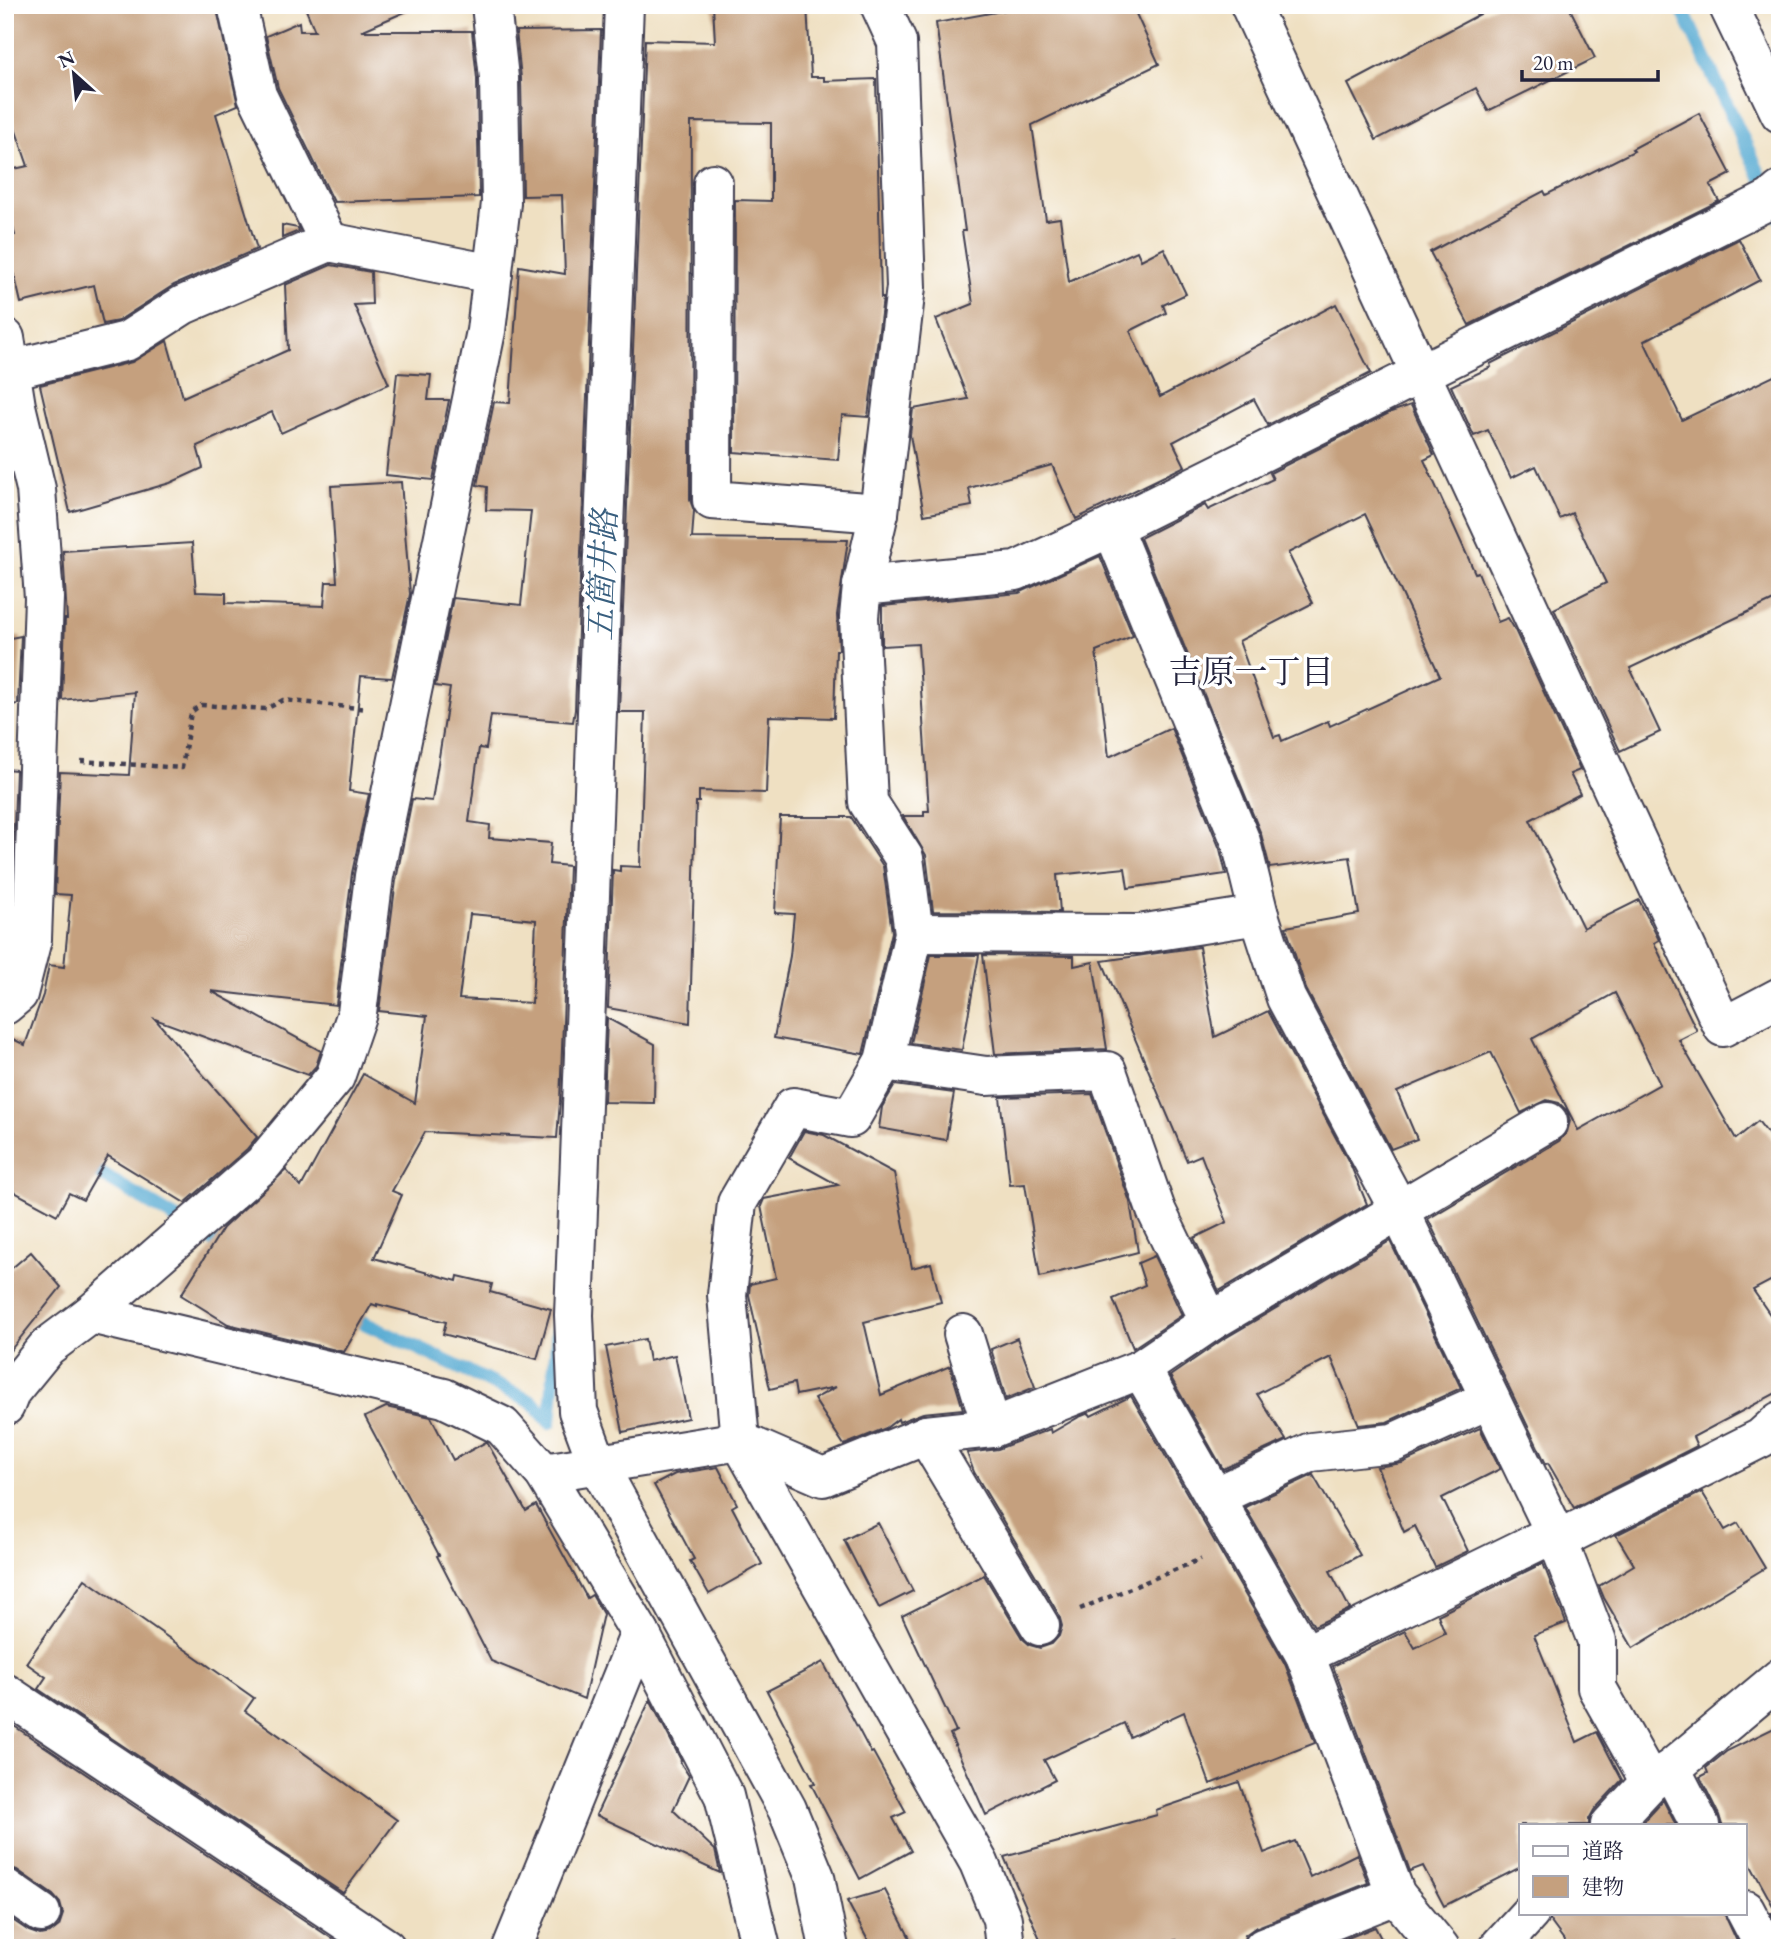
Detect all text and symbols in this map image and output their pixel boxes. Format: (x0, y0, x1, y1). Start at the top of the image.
north arrow (38, 38, 108, 108)
scale bar (1522, 38, 1659, 82)
text: N (54, 44, 80, 74)
text: 20 m (1533, 49, 1574, 76)
water label: 五箇井路 (578, 506, 626, 642)
district label: 吉原一丁目 (1169, 650, 1334, 693)
legend (1519, 1824, 1746, 1914)
text: 道路 (1582, 1837, 1624, 1864)
text: 建物 (1582, 1873, 1624, 1900)

